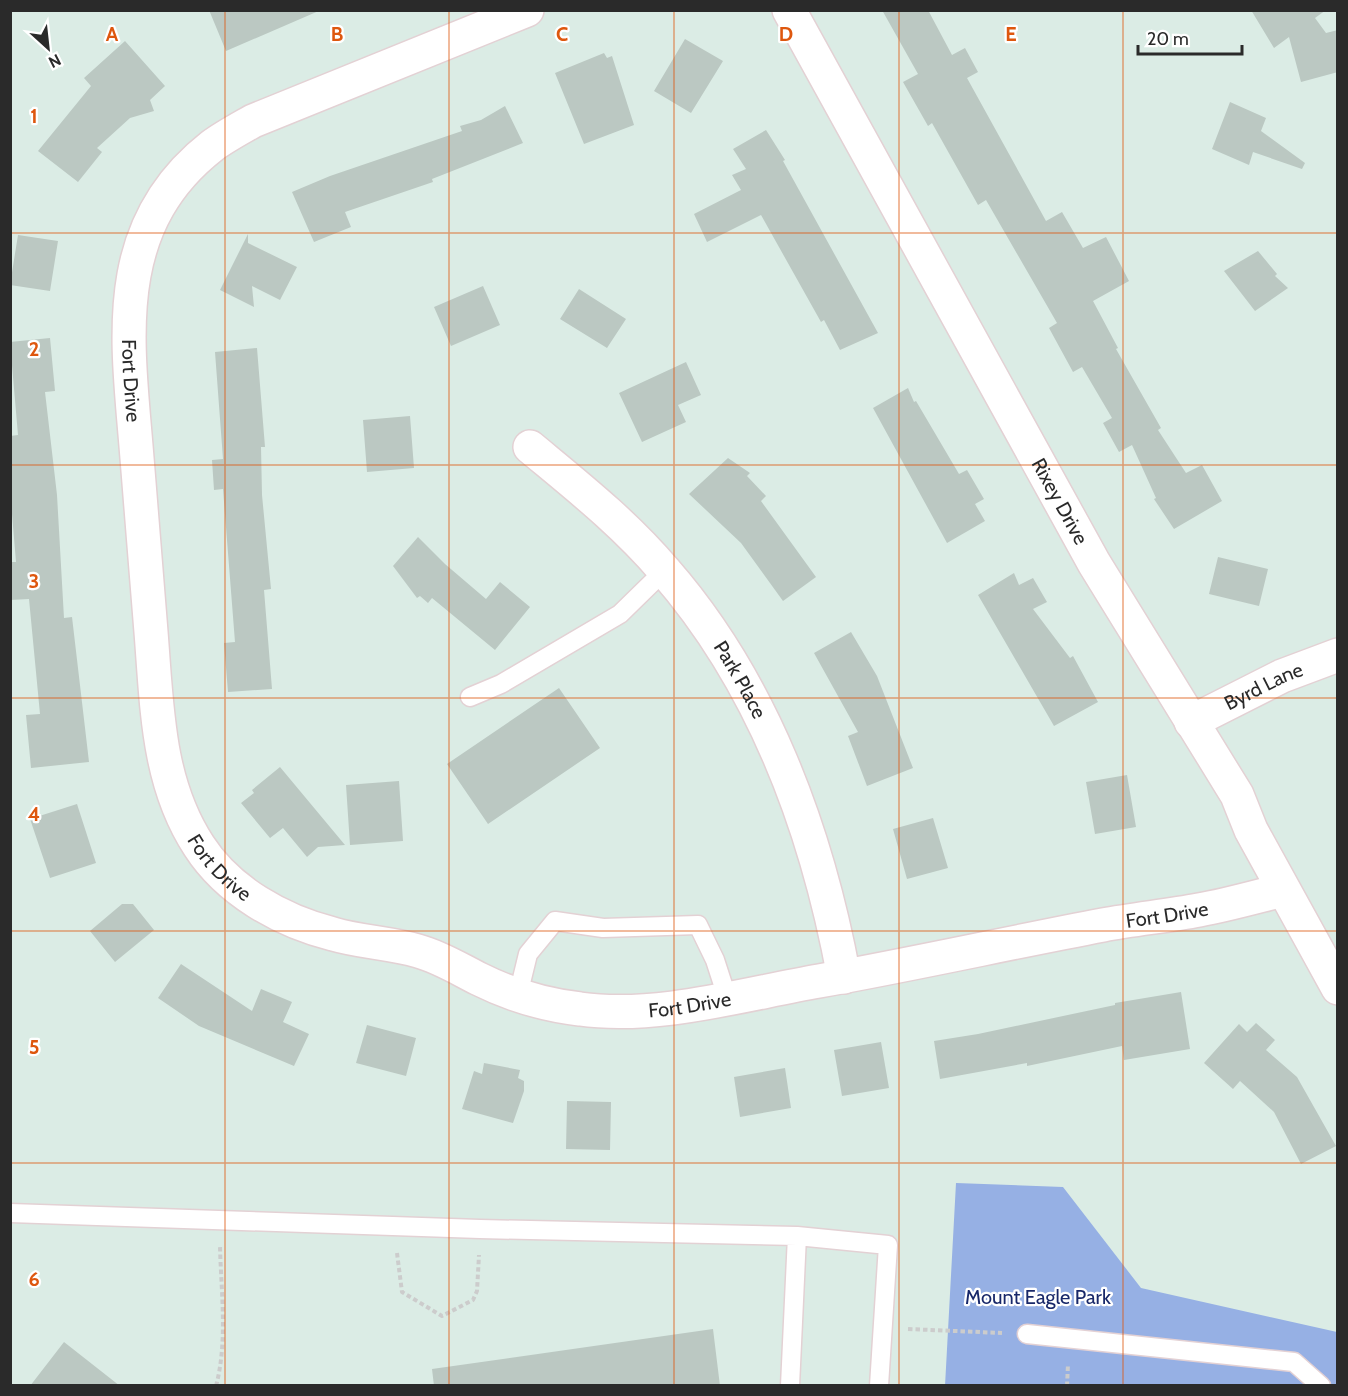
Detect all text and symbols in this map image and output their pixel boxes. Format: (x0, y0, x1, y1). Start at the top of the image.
north arrow (18, 18, 78, 78)
scale bar (1138, 18, 1242, 56)
text: A (106, 22, 119, 46)
text: B (331, 22, 343, 46)
text: C (556, 22, 568, 46)
text: D (779, 22, 793, 46)
text: E (1005, 22, 1017, 46)
text: 20 m (1147, 28, 1189, 50)
text: N (45, 50, 64, 72)
text: 1 (30, 104, 38, 128)
text: 2 (29, 337, 39, 361)
street label: Fort Drive (117, 339, 146, 423)
street label: Rixey Drive (1026, 454, 1093, 549)
text: 3 (29, 569, 39, 593)
street label: Park Place (709, 636, 772, 722)
street label: Byrd Lane (1220, 657, 1306, 715)
text: 4 (28, 802, 40, 826)
street label: Fort Drive (183, 830, 256, 906)
street label: Fort Drive (1124, 897, 1210, 933)
street label: Fort Drive (647, 987, 733, 1022)
text: 5 (29, 1035, 39, 1059)
text: 6 (28, 1267, 40, 1291)
park label: Mount Eagle Park (965, 1285, 1111, 1309)

